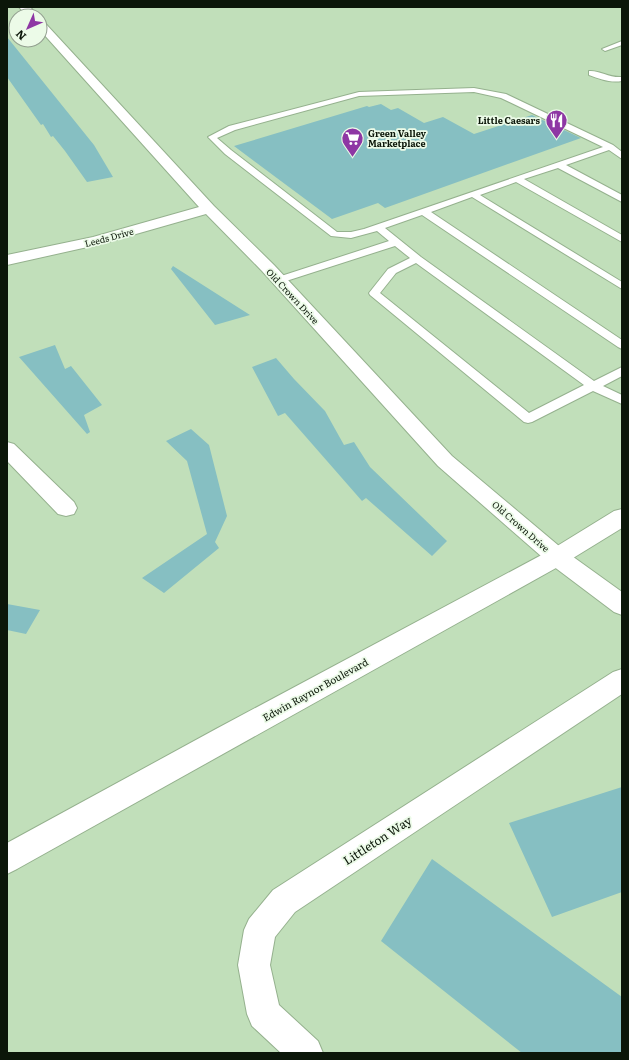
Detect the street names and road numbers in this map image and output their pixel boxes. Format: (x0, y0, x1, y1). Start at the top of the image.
street label: Leeds Drive (83, 224, 135, 250)
street label: Old Crown Drive (263, 265, 323, 327)
street label: Old Crown Drive (489, 497, 553, 555)
street label: Edwin Raynor Boulevard (260, 654, 370, 724)
street label: Littleton Way (339, 811, 415, 869)

